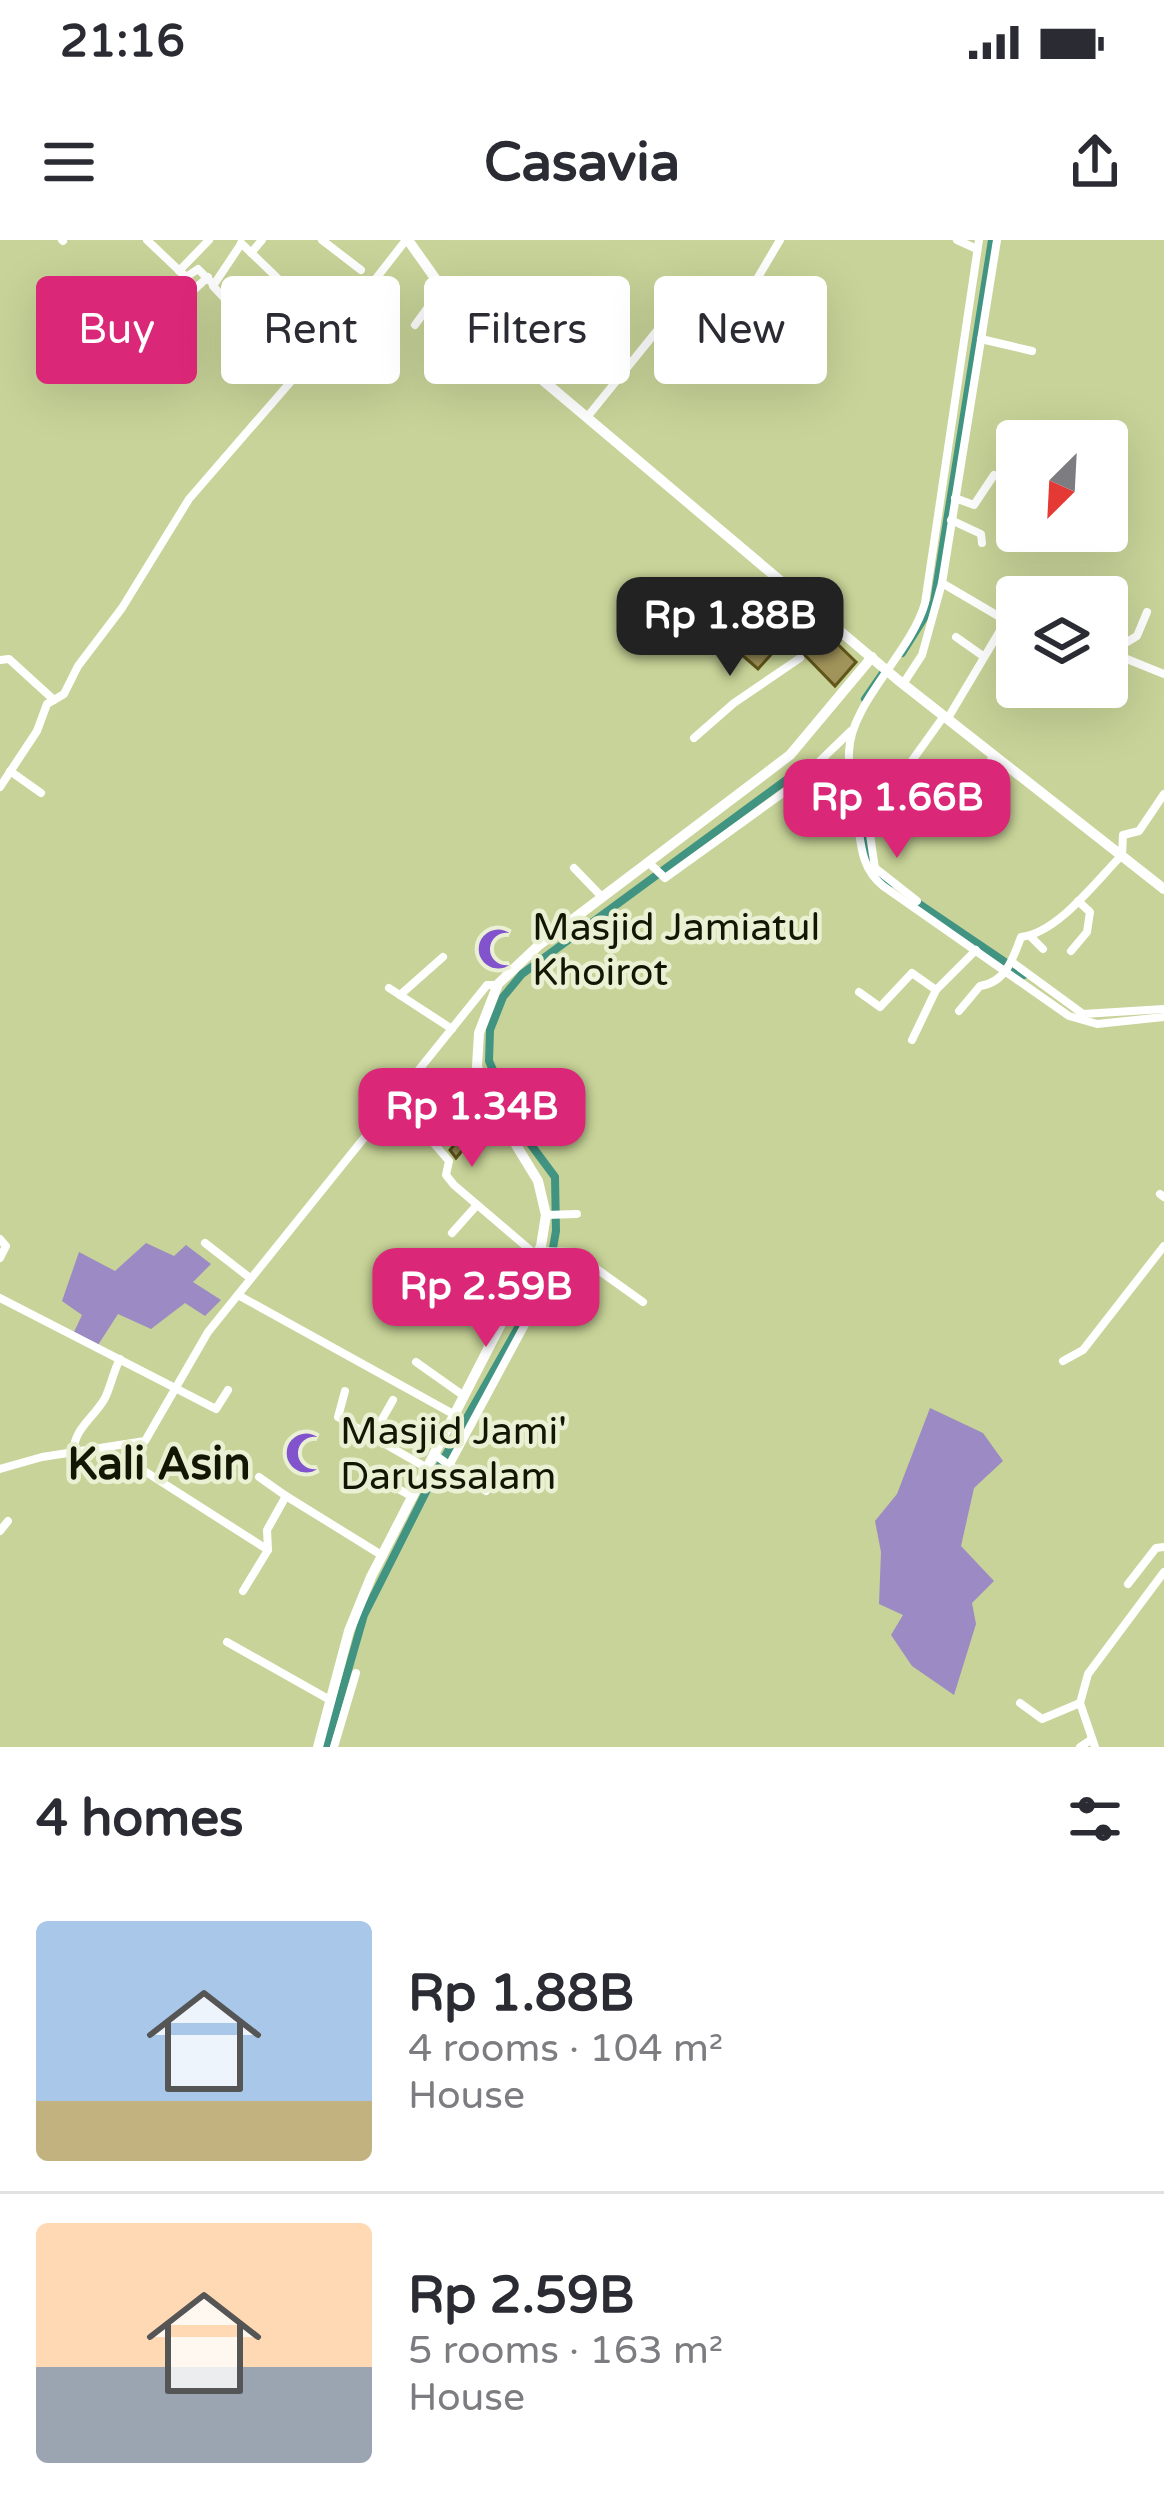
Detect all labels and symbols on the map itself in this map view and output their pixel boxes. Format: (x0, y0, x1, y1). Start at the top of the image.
north arrow (996, 420, 1128, 552)
pin: Rp 1.88B (606, 577, 854, 679)
pin: Rp 1.66B (773, 759, 1021, 861)
place label: Masjid Jamiatul Khoirot (532, 904, 820, 996)
mosque icon: Masjid Jamiatul Khoirot (475, 926, 521, 972)
pin: Rp 1.34B (348, 1068, 596, 1170)
pin: Rp 2.59B (362, 1248, 610, 1350)
place label: Masjid Jami' Darussalam (340, 1408, 567, 1500)
mosque icon: Masjid Jami' Darussalam (283, 1430, 329, 1476)
district label: Kali Asin (67, 1438, 251, 1492)

